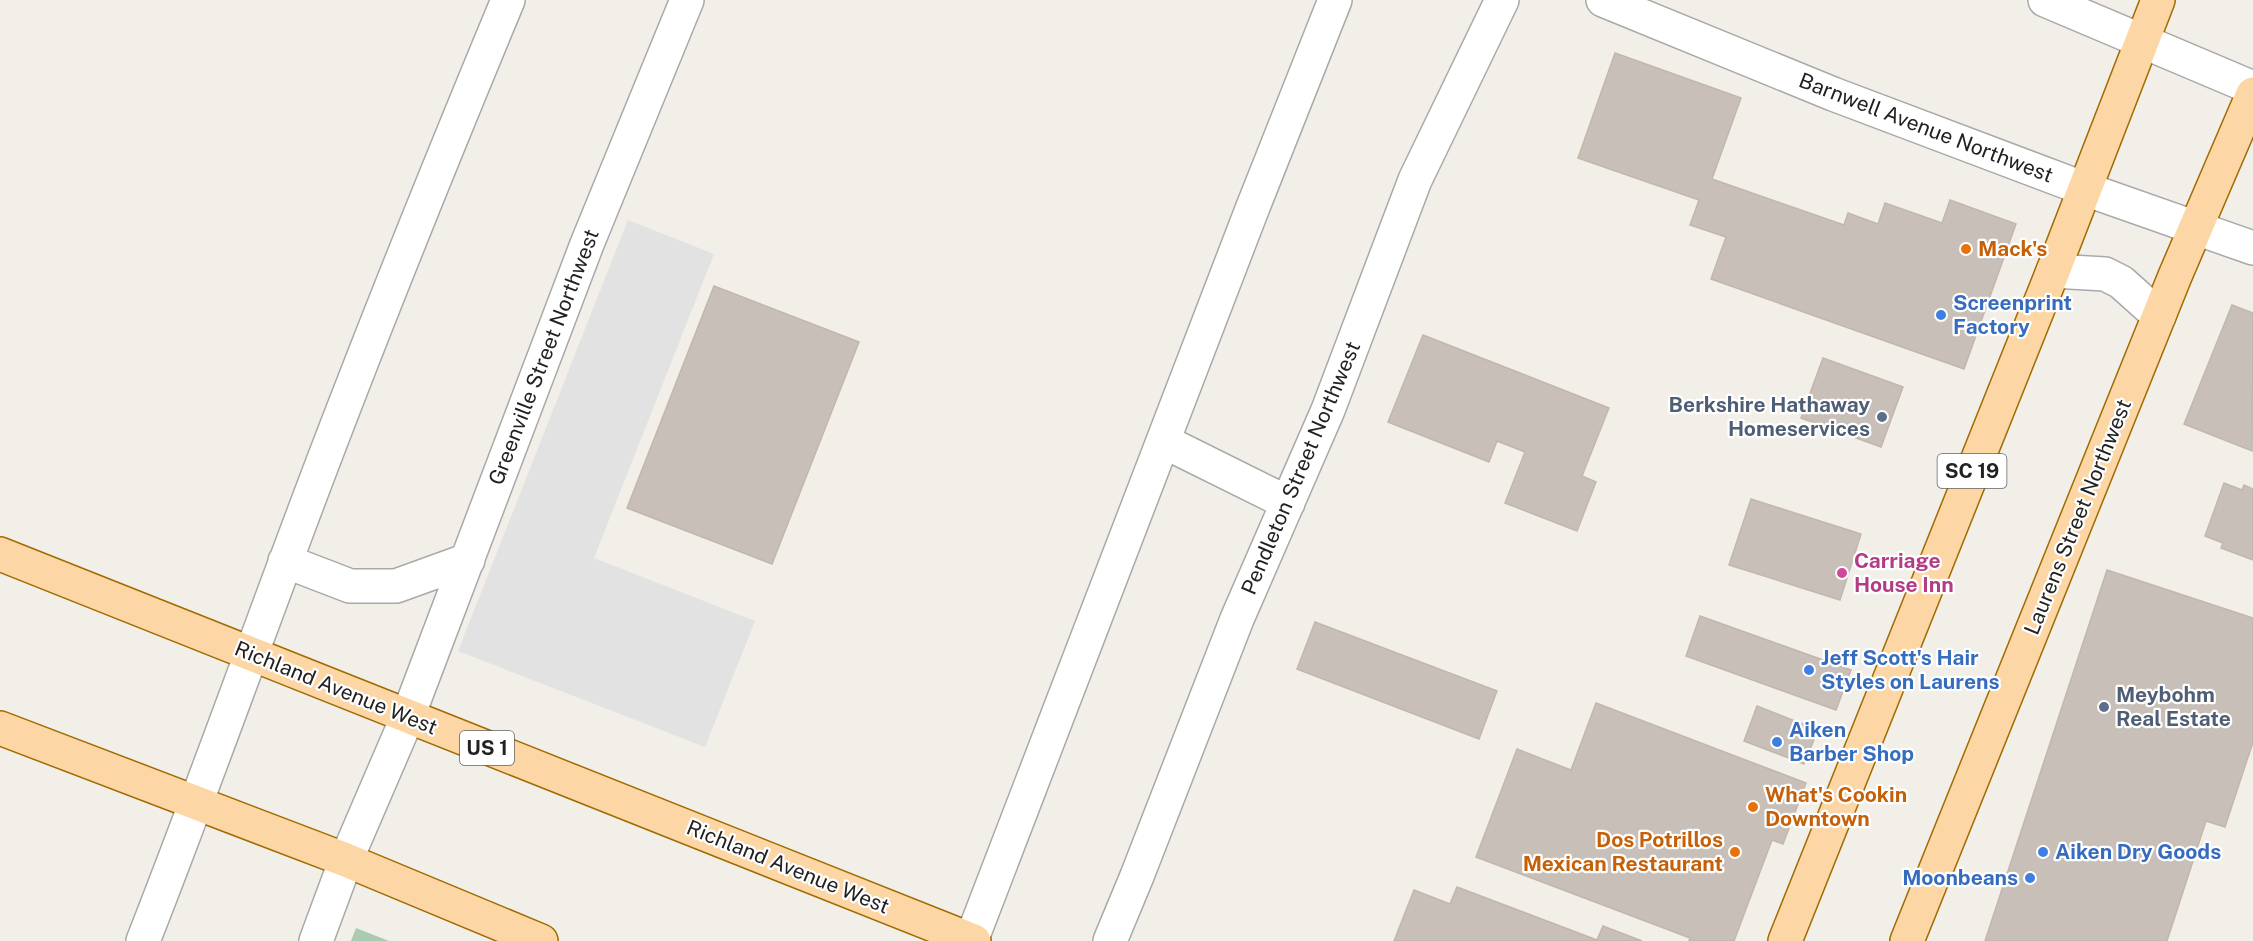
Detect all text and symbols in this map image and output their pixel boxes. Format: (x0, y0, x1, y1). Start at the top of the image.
street label: Barnwell Avenue Northwest (1796, 67, 2057, 188)
street label: Greenville Street Northwest (483, 225, 604, 488)
place label: Mack's (1978, 236, 2047, 261)
marker: Mack's (1959, 242, 1973, 256)
place label: Screenprint Factory (1953, 290, 2072, 339)
marker: Screenprint Factory (1934, 308, 1948, 322)
street label: Pendleton Street Northwest (1236, 338, 1365, 598)
place label: Berkshire Hathaway Homeservices (1669, 392, 1870, 441)
street label: Laurens Street Northwest (2019, 395, 2136, 638)
marker: Berkshire Hathaway Homeservices (1875, 410, 1889, 424)
road number: SC 19 (1938, 454, 2006, 488)
place label: Carriage House Inn (1854, 548, 1954, 597)
marker: Carriage House Inn (1835, 566, 1849, 580)
street label: Richland Avenue West (231, 635, 441, 740)
place label: Jeff Scott's Hair Styles on Laurens (1821, 645, 2000, 694)
marker: Jeff Scott's Hair Styles on Laurens (1802, 663, 1816, 677)
place label: Meybohm Real Estate (2116, 682, 2231, 731)
marker: Meybohm Real Estate (2097, 700, 2111, 714)
place label: Aiken Barber Shop (1789, 717, 1914, 766)
road number: US 1 (460, 731, 514, 765)
marker: Aiken Barber Shop (1770, 735, 1784, 749)
place label: What's Cookin Downtown (1765, 782, 1907, 831)
marker: What's Cookin Downtown (1746, 800, 1760, 814)
street label: Richland Avenue West (683, 814, 893, 919)
place label: Dos Potrillos Mexican Restaurant (1523, 827, 1723, 876)
place label: Aiken Dry Goods (2055, 839, 2221, 864)
marker: Dos Potrillos Mexican Restaurant (1728, 845, 1742, 859)
marker: Aiken Dry Goods (2036, 845, 2050, 859)
place label: Moonbeans (1902, 865, 2018, 890)
marker: Moonbeans (2023, 871, 2037, 885)

